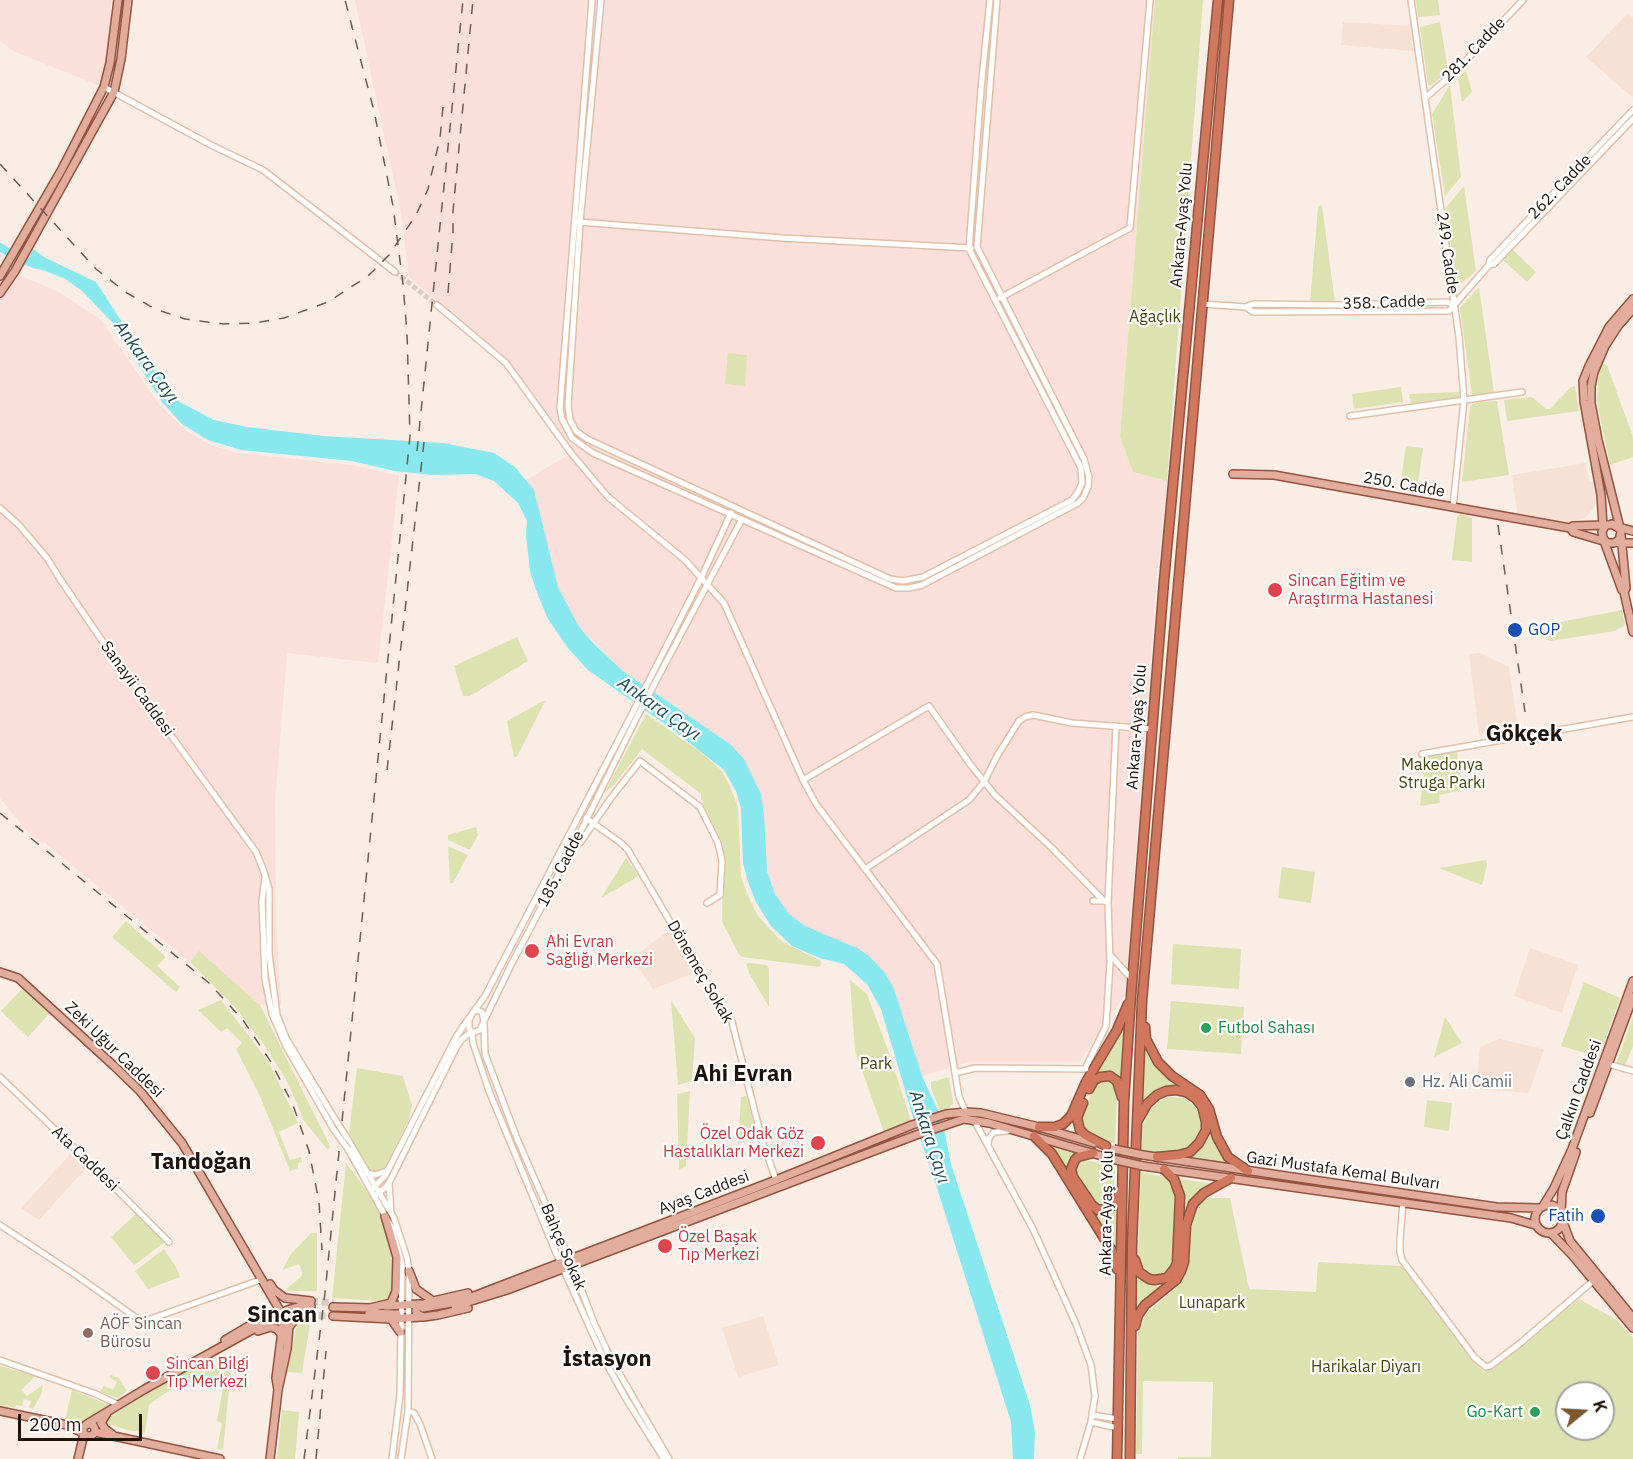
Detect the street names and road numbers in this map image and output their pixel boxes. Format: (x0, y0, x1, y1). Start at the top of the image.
street label: 281. Cadde (1438, 14, 1510, 86)
street label: 262. Cadde (1524, 151, 1596, 223)
street label: Ankara-Ayaş Yolu (1167, 162, 1197, 288)
street label: 249. Cadde (1432, 211, 1462, 295)
street label: 358. Cadde (1342, 292, 1426, 314)
street label: 250. Cadde (1362, 468, 1446, 502)
street label: Sanayii Caddesi (96, 638, 178, 740)
street label: Ankara-Ayaş Yolu (1123, 664, 1151, 790)
street label: 185. Cadde (534, 828, 588, 910)
street label: Dönemeç Sokak (663, 917, 737, 1027)
street label: Zeki Uğur Caddesi (61, 998, 167, 1102)
street label: Çalkın Caddesi (1552, 1037, 1606, 1143)
street label: Ata Caddesi (47, 1122, 123, 1196)
street label: Gazi Mustafa Kemal Bulvarı (1245, 1148, 1441, 1194)
street label: Ankara-Ayaş Yolu (1096, 1150, 1118, 1276)
street label: Ayaş Caddesi (656, 1167, 752, 1219)
street label: Bahçe Sokak (536, 1201, 590, 1293)

